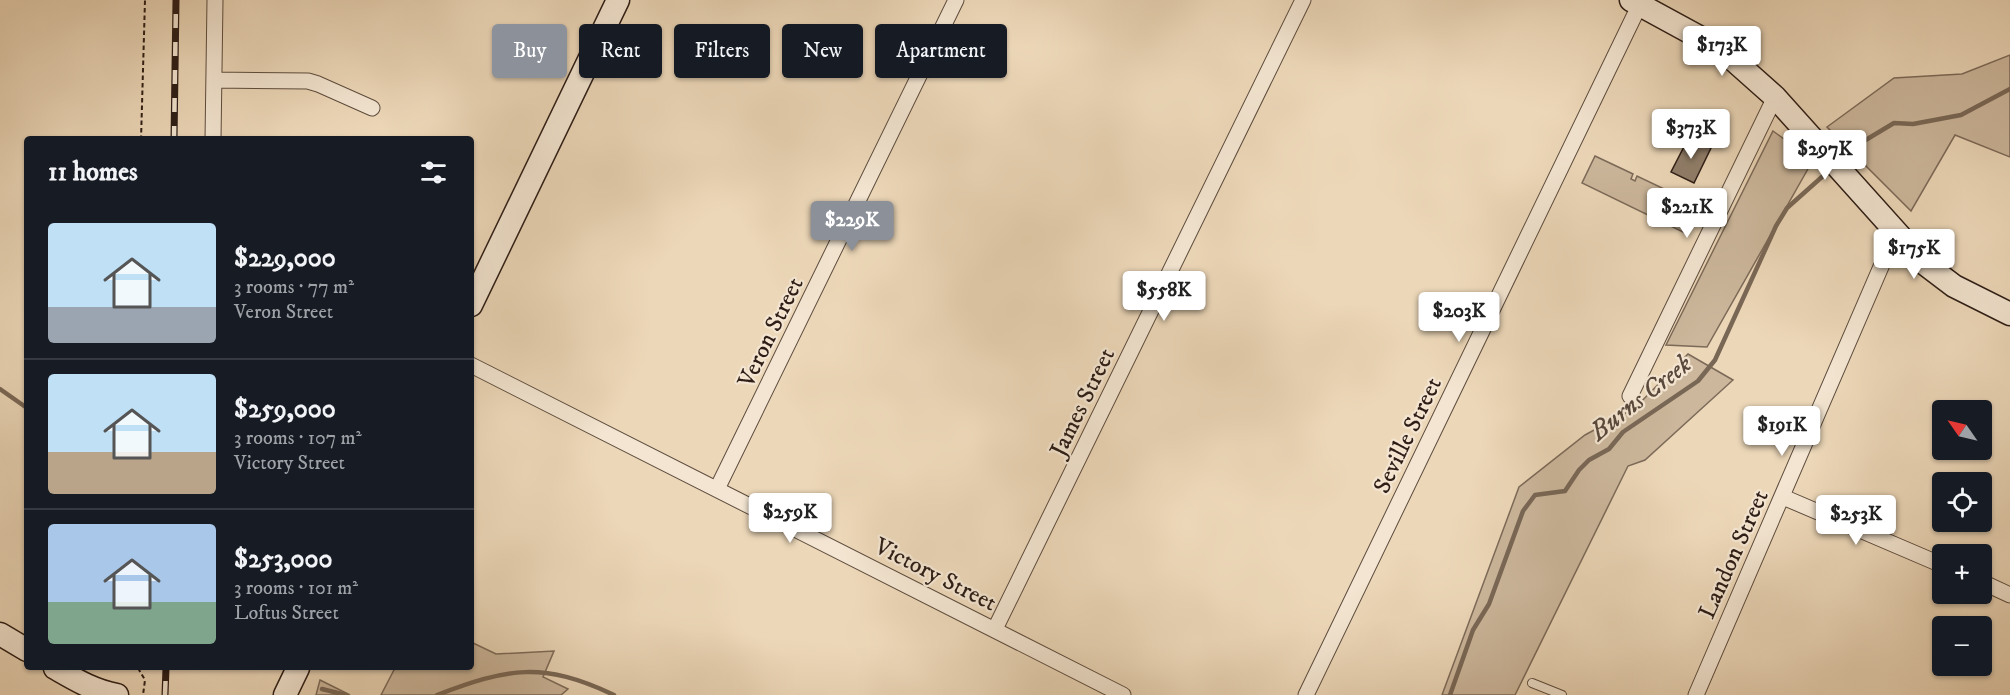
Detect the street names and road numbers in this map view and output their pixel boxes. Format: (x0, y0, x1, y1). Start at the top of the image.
street label: Veron Street (731, 272, 811, 393)
street label: James Street (1043, 343, 1122, 463)
street label: Seville Street (1367, 372, 1449, 498)
street label: Landon Street (1692, 485, 1776, 624)
street label: Victory Street (869, 531, 1002, 619)

